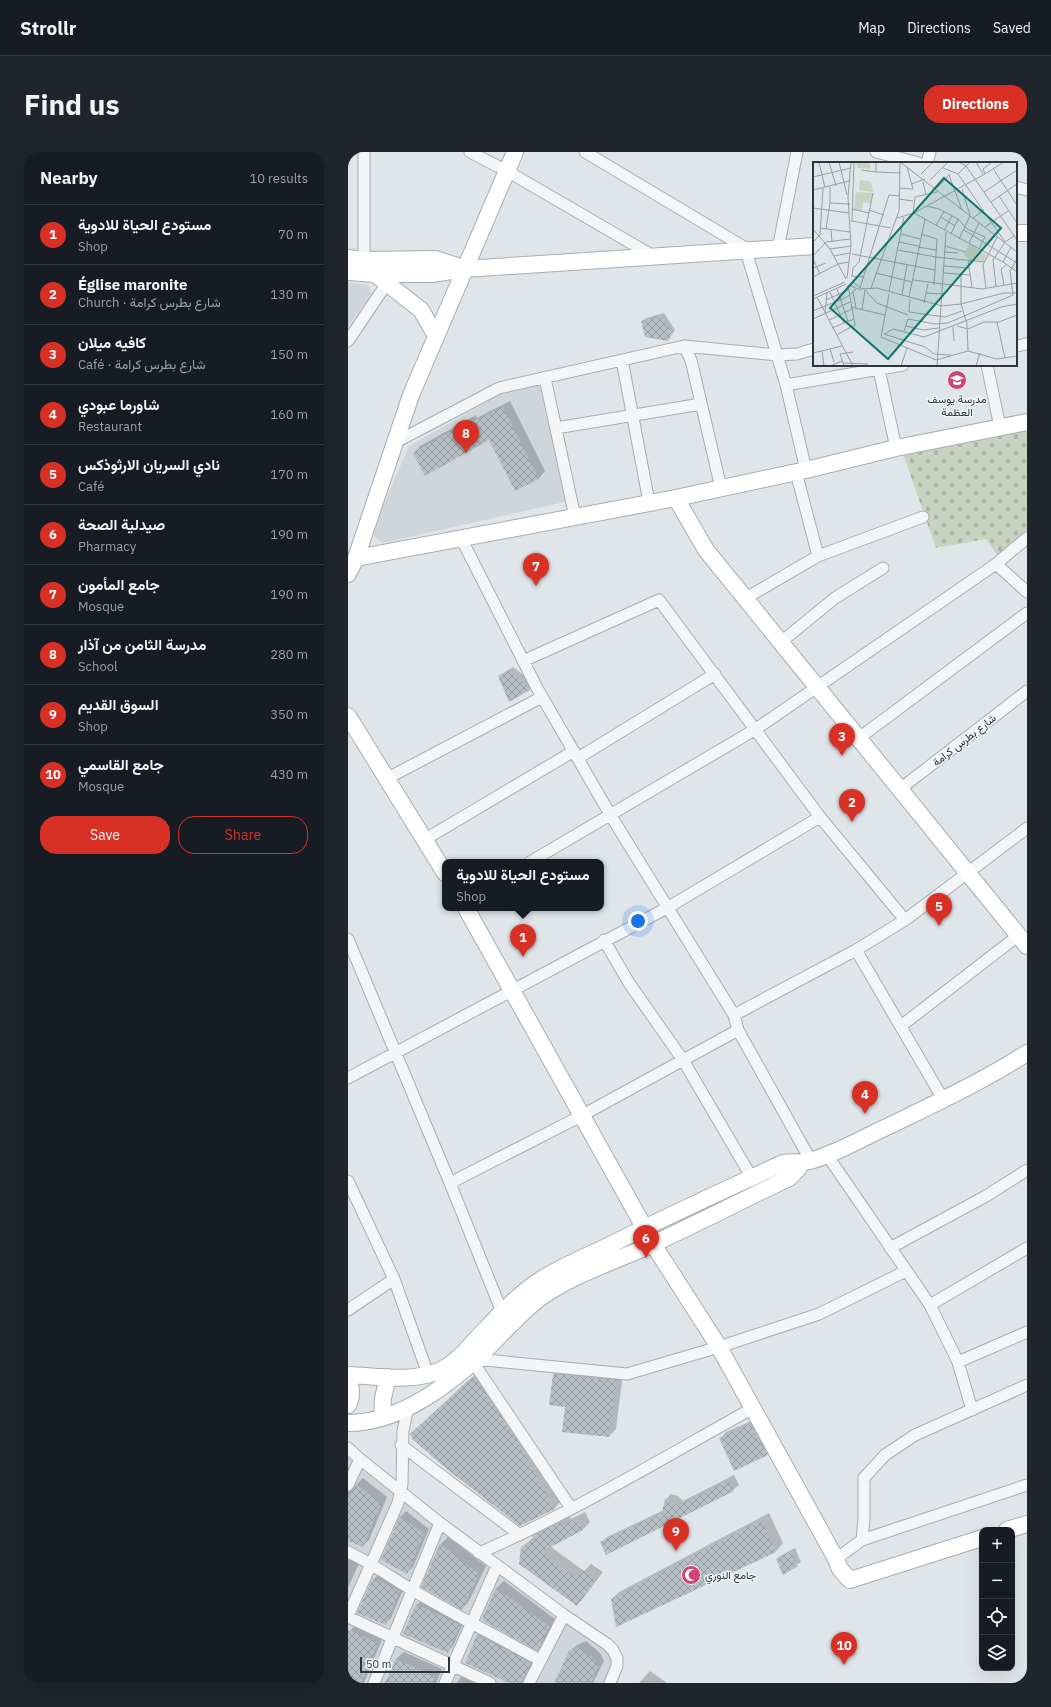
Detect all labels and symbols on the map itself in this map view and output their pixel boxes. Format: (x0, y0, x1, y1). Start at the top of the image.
inset map (813, 162, 1017, 366)
school or university icon: مدرسة يوسف العظمة (946, 369, 968, 391)
place label: مدرسة يوسف العظمة (927, 392, 987, 419)
pin: 8 (453, 420, 479, 453)
pin: 7 (523, 553, 549, 586)
street label: شارع بطرس كرامة (929, 711, 999, 770)
pin: 3 (829, 723, 855, 756)
pin: 2 (839, 789, 865, 822)
pin: 5 (926, 893, 952, 926)
your location (628, 911, 648, 931)
pin: 1 (510, 924, 536, 957)
pin: 4 (852, 1081, 878, 1114)
pin: 6 (633, 1225, 659, 1258)
pin: 9 (663, 1518, 689, 1551)
mosque icon: جامع النوري (680, 1564, 702, 1586)
place label: جامع النوري (705, 1568, 756, 1585)
pin: 10 (831, 1632, 857, 1665)
scale bar (360, 1655, 450, 1674)

